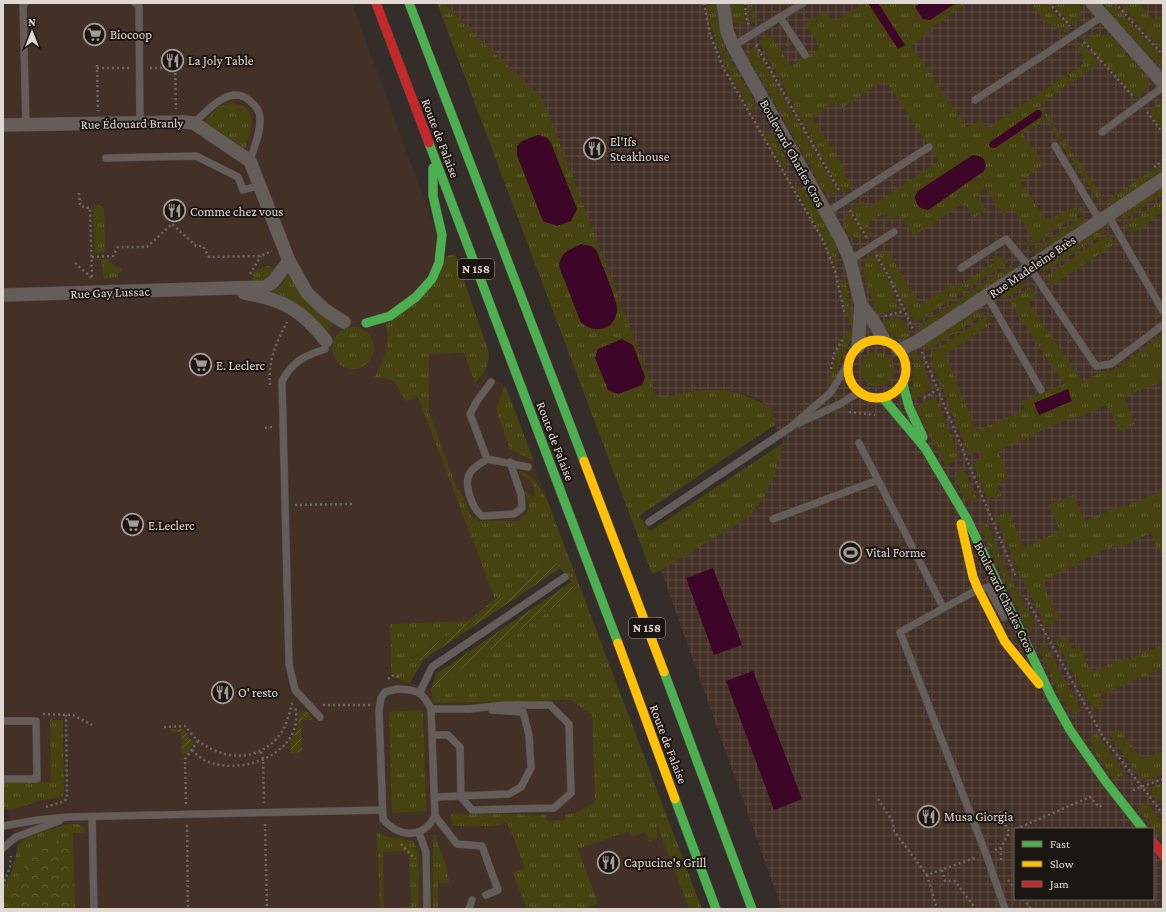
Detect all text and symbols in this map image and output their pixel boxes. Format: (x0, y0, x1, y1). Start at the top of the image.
north arrow (12, 12, 52, 52)
text: N (28, 16, 36, 28)
supermarket icon: Biocoop (81, 21, 107, 47)
place label: Biocoop (110, 27, 152, 42)
restaurant icon: La Joly Table (159, 47, 185, 73)
place label: La Joly Table (188, 53, 254, 68)
street label: Route de Falaise (419, 96, 463, 180)
street label: Boulevard Charles Cros (757, 97, 828, 210)
street label: Rue Édouard Branly (80, 115, 185, 132)
place label: El'Ifs Steakhouse (610, 134, 670, 164)
restaurant icon: El'Ifs Steakhouse (581, 135, 607, 161)
restaurant icon: Comme chez vous (162, 198, 188, 224)
place label: Comme chez vous (190, 204, 283, 219)
street label: Rue Madeleine Brès (986, 232, 1079, 301)
road number: N 158 (458, 259, 494, 279)
street label: Rue Gay Lussac (70, 284, 151, 301)
supermarket icon: E. Leclerc (188, 352, 214, 378)
place label: E. Leclerc (216, 358, 265, 373)
street label: Route de Falaise (534, 399, 578, 483)
supermarket icon: E.Leclerc (119, 512, 145, 538)
place label: E.Leclerc (148, 518, 195, 533)
sports icon: Vital Forme (837, 539, 863, 565)
street label: Boulevard Charles Cros (971, 540, 1038, 655)
place label: Vital Forme (866, 545, 926, 560)
road number: N 158 (629, 618, 665, 638)
restaurant icon: O' resto (209, 679, 235, 705)
place label: O' resto (238, 685, 278, 700)
street label: Route de Falaise (647, 702, 691, 786)
restaurant icon: Musa Giorgia (916, 803, 942, 829)
place label: Musa Giorgia (944, 809, 1013, 824)
legend (1014, 828, 1154, 900)
text: Fast (1050, 837, 1071, 851)
restaurant icon: Capucine's Grill (595, 849, 621, 875)
place label: Capucine's Grill (624, 855, 707, 870)
text: Slow (1050, 857, 1074, 871)
text: Jam (1049, 877, 1069, 891)

